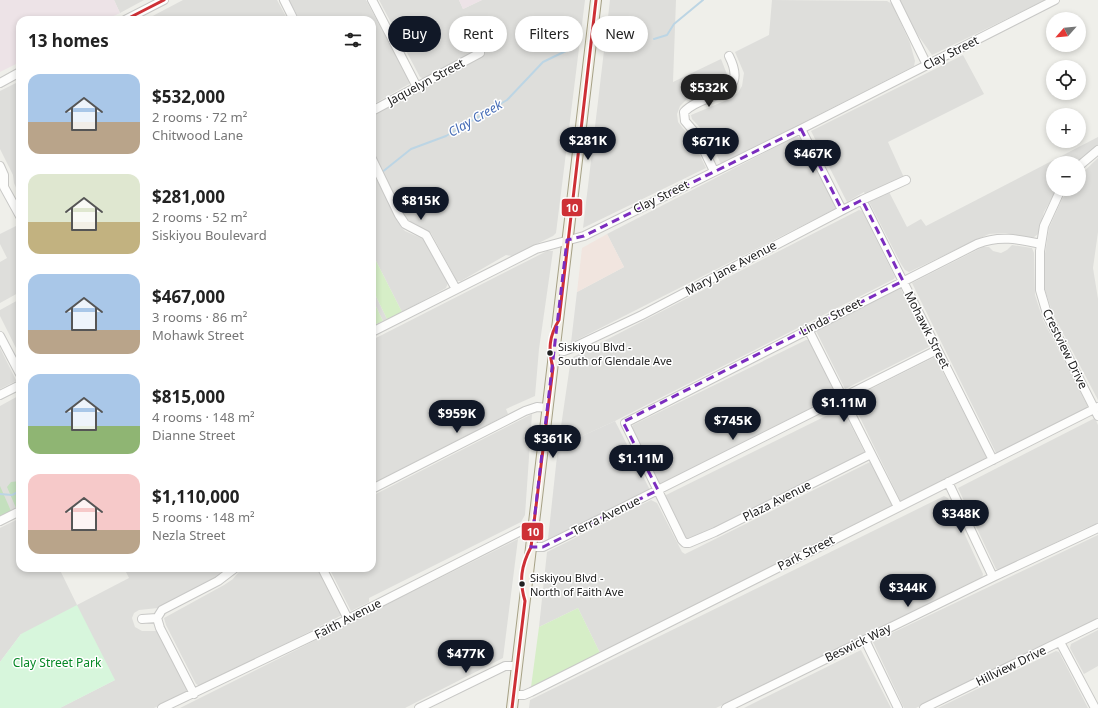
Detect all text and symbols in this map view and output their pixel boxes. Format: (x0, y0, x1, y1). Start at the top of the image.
north arrow (1046, 12, 1086, 52)
map controls (1046, 12, 1086, 196)
chip: Buy (388, 16, 441, 52)
chip: Rent (449, 16, 507, 52)
chip: Filters (515, 16, 583, 52)
chip: New (591, 16, 648, 52)
text: 13 homes (28, 29, 109, 52)
icon: filters (342, 29, 364, 51)
street label: Clay Street (920, 31, 982, 74)
street label: Jaquelyn Street (383, 54, 468, 109)
button: locate (1046, 60, 1086, 100)
pin: $532K (681, 74, 737, 108)
text: $532K (690, 78, 728, 96)
text: $532,000 (152, 85, 225, 108)
icon: home (60, 90, 108, 138)
water label: Clay Creek (445, 95, 506, 141)
text: 2 rooms · 72 m² (152, 108, 247, 126)
button: + (1046, 108, 1086, 148)
text: Chitwood Lane (152, 126, 243, 144)
pin: $281K (560, 127, 616, 161)
pin: $671K (683, 128, 739, 162)
text: $281K (569, 131, 607, 149)
text: $671K (692, 132, 730, 150)
pin: $467K (785, 140, 841, 174)
text: $467K (794, 144, 832, 162)
button: − (1046, 156, 1086, 196)
street label: Clay Street (630, 175, 692, 217)
text: $281,000 (152, 185, 225, 208)
pin: $815K (393, 187, 449, 221)
icon: home (60, 190, 108, 238)
text: $815K (402, 191, 440, 209)
line badge: 10 (561, 198, 583, 217)
text: 10 (566, 200, 578, 215)
text: 2 rooms · 52 m² (152, 208, 247, 226)
text: Siskiyou Boulevard (152, 226, 267, 244)
street label: Mary Jane Avenue (682, 236, 780, 299)
text: $467,000 (152, 285, 225, 308)
street label: Mohawk Street (901, 288, 955, 372)
icon: home (60, 290, 108, 338)
street label: Linda Street (797, 293, 865, 339)
street label: Crestview Drive (1039, 306, 1092, 392)
text: 3 rooms · 86 m² (152, 308, 247, 326)
text: Mohawk Street (152, 326, 244, 344)
place label: Siskiyou Blvd - South of Glendale Ave (558, 339, 672, 368)
marker: Siskiyou Blvd - South of Glendale Ave (545, 348, 555, 358)
text: $815,000 (152, 385, 225, 408)
pin: $1.11M (811, 389, 877, 423)
icon: home (60, 390, 108, 438)
text: $1.11M (821, 393, 867, 411)
pin: $959K (429, 400, 485, 434)
text: $959K (438, 404, 476, 422)
pin: $745K (705, 407, 761, 441)
text: 4 rooms · 148 m² (152, 408, 255, 426)
text: $745K (714, 411, 752, 429)
pin: $361K (525, 425, 581, 459)
text: Dianne Street (152, 426, 235, 444)
text: $361K (534, 429, 572, 447)
pin: $1.11M (608, 445, 674, 479)
text: $1.11M (618, 449, 664, 467)
street label: Plaza Avenue (740, 476, 814, 525)
text: $1,110,000 (152, 485, 239, 508)
icon: home (60, 490, 108, 538)
street label: Terra Avenue (569, 492, 643, 539)
pin: $348K (933, 500, 989, 534)
text: $348K (942, 504, 980, 522)
text: 5 rooms · 148 m² (152, 508, 255, 526)
line badge: 10 (521, 522, 544, 541)
text: 10 (527, 524, 539, 539)
text: Nezla Street (152, 526, 226, 544)
street label: Park Street (774, 531, 838, 574)
place label: Siskiyou Blvd - North of Faith Ave (530, 570, 624, 599)
pin: $344K (880, 574, 936, 608)
text: $344K (889, 578, 927, 596)
marker: Siskiyou Blvd - North of Faith Ave (517, 579, 527, 589)
street label: Faith Avenue (311, 594, 384, 643)
street label: Beswick Way (822, 619, 895, 666)
pin: $477K (438, 640, 494, 674)
street label: Hillview Drive (973, 641, 1049, 690)
text: $477K (447, 644, 485, 662)
park label: Clay Street Park (13, 654, 102, 671)

